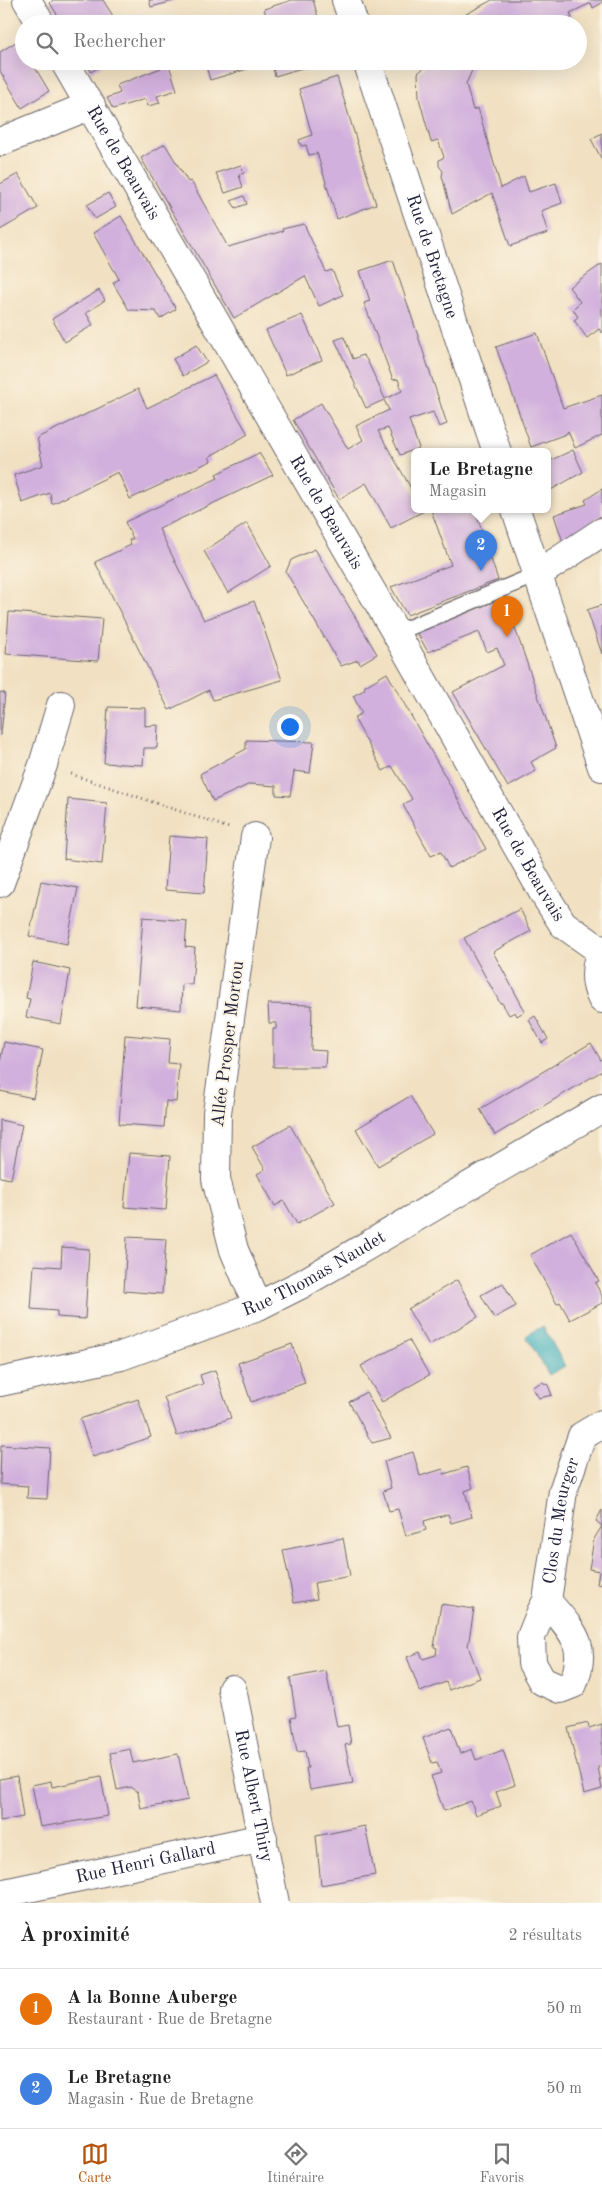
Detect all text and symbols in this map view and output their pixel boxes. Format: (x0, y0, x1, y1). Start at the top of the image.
search box (15, 15, 587, 70)
icon: search (33, 29, 61, 57)
text: Rechercher (73, 33, 166, 52)
street label: Rue de Beauvais (83, 103, 163, 223)
street label: Rue de Bretagne (403, 192, 461, 321)
popup (411, 448, 551, 513)
street label: Rue de Beauvais (286, 452, 366, 573)
text: Le Bretagne (429, 461, 533, 480)
text: Magasin (429, 484, 487, 500)
pin: 2 (465, 530, 497, 571)
pin: 1 (491, 596, 523, 637)
your location (277, 714, 303, 740)
street label: Rue de Beauvais (488, 805, 568, 925)
street label: Allée Prosper Mortou (209, 959, 247, 1128)
street label: Rue Thomas Naudet (240, 1228, 389, 1320)
street label: Clos du Meurger (541, 1455, 583, 1585)
street label: Rue Albert Thiry (231, 1728, 276, 1864)
street label: Rue Henri Gallard (74, 1839, 217, 1887)
text: À proximité (20, 1925, 130, 1946)
text: 2 résultats (508, 1928, 582, 1944)
text: A la Bonne Auberge (67, 1989, 237, 2008)
text: 1 (31, 2001, 41, 2017)
text: 50 m (546, 2001, 582, 2017)
text: Restaurant · Rue de Bretagne (67, 2012, 272, 2028)
text: Le Bretagne (67, 2069, 171, 2088)
text: 2 (31, 2081, 41, 2097)
text: 50 m (546, 2081, 582, 2097)
text: Magasin · Rue de Bretagne (67, 2092, 253, 2108)
tab: Carte (78, 2140, 111, 2187)
tab: Itinéraire (267, 2140, 324, 2187)
tab: Favoris (480, 2140, 524, 2187)

